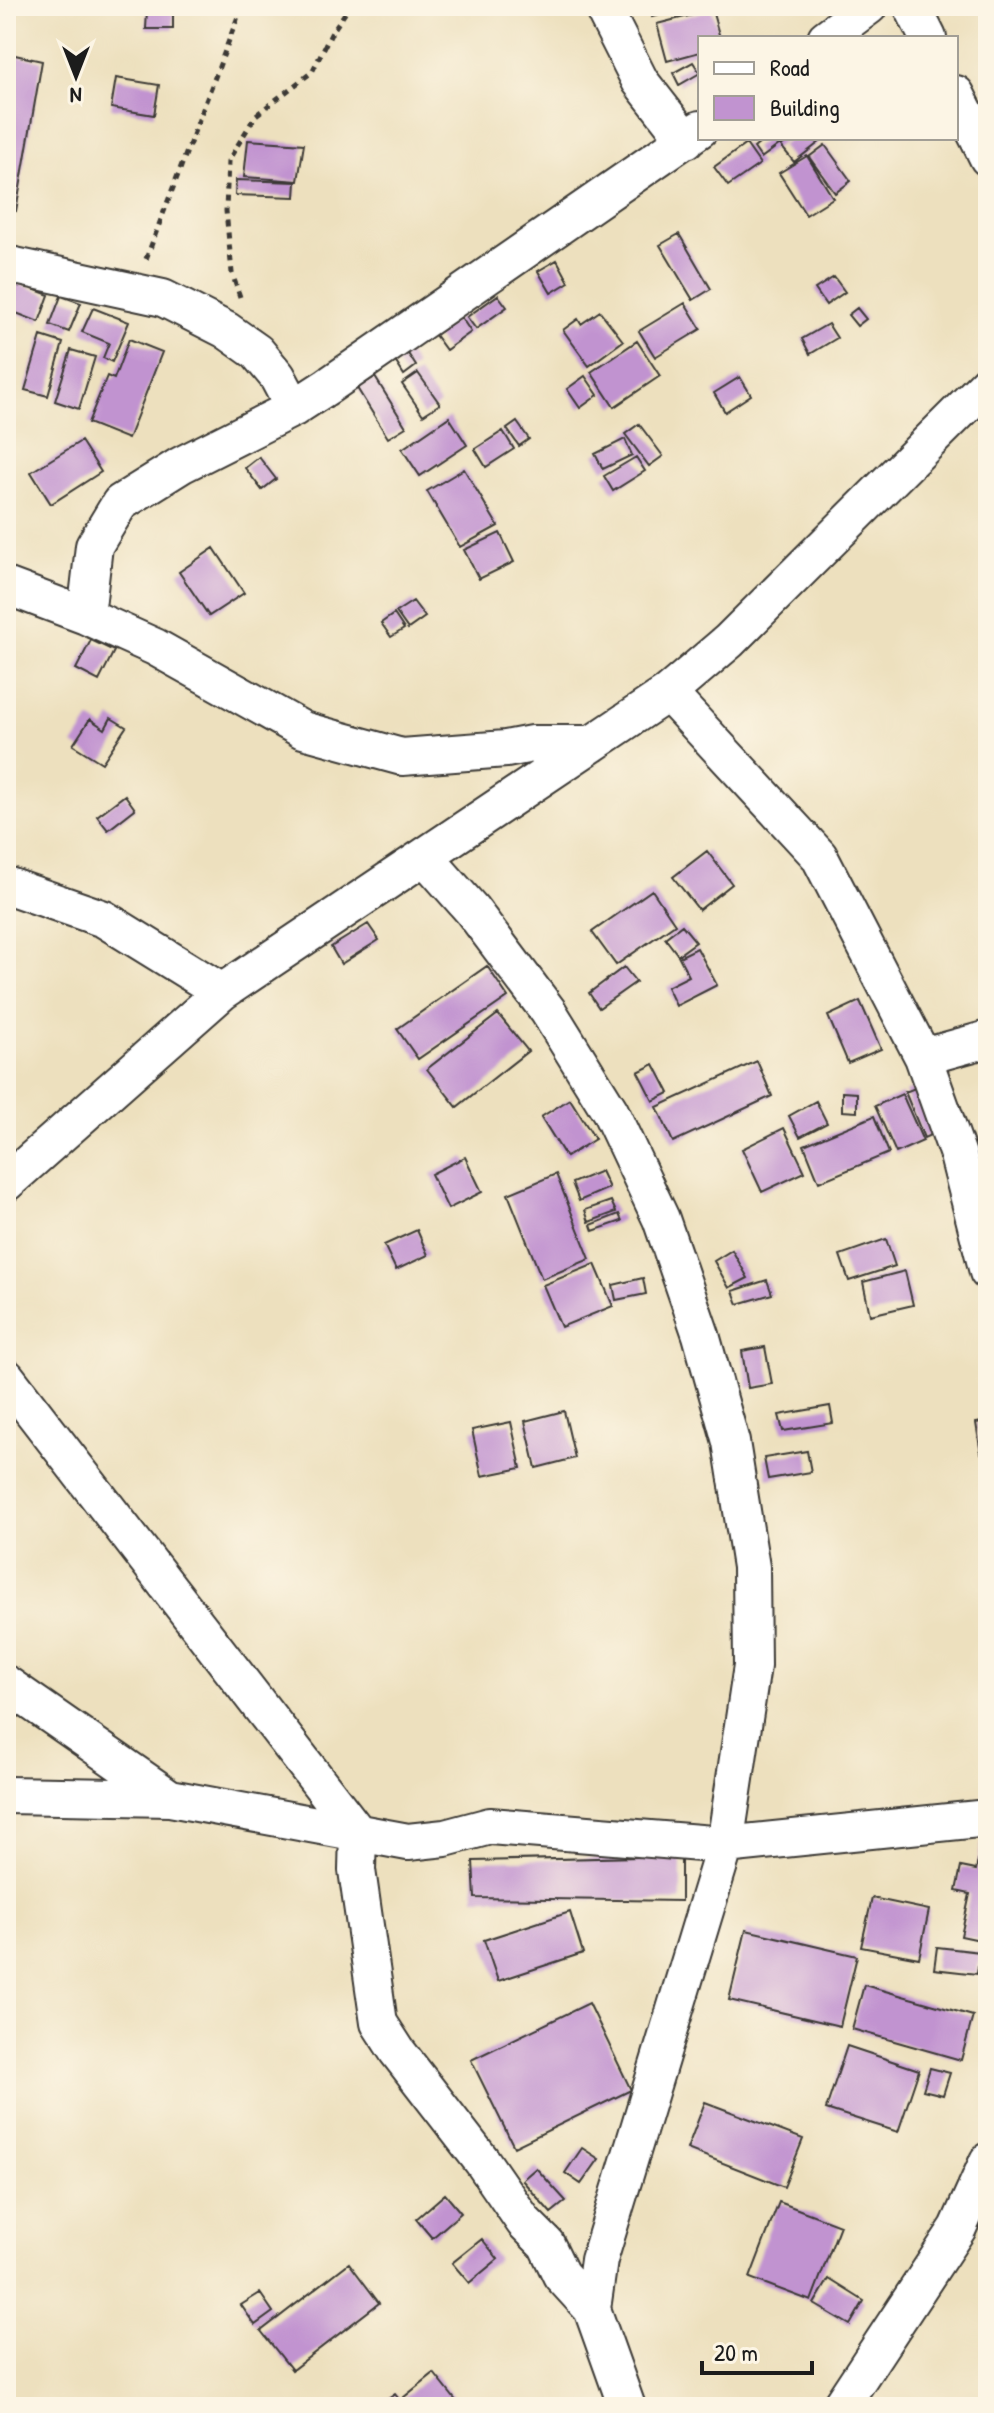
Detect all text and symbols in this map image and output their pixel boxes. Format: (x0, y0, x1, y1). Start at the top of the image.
north arrow (36, 36, 116, 116)
legend (698, 36, 958, 140)
text: Road (770, 51, 809, 83)
text: N (70, 81, 82, 111)
text: Building (770, 91, 840, 123)
scale bar (702, 2325, 812, 2375)
text: 20 m (714, 2336, 758, 2368)

